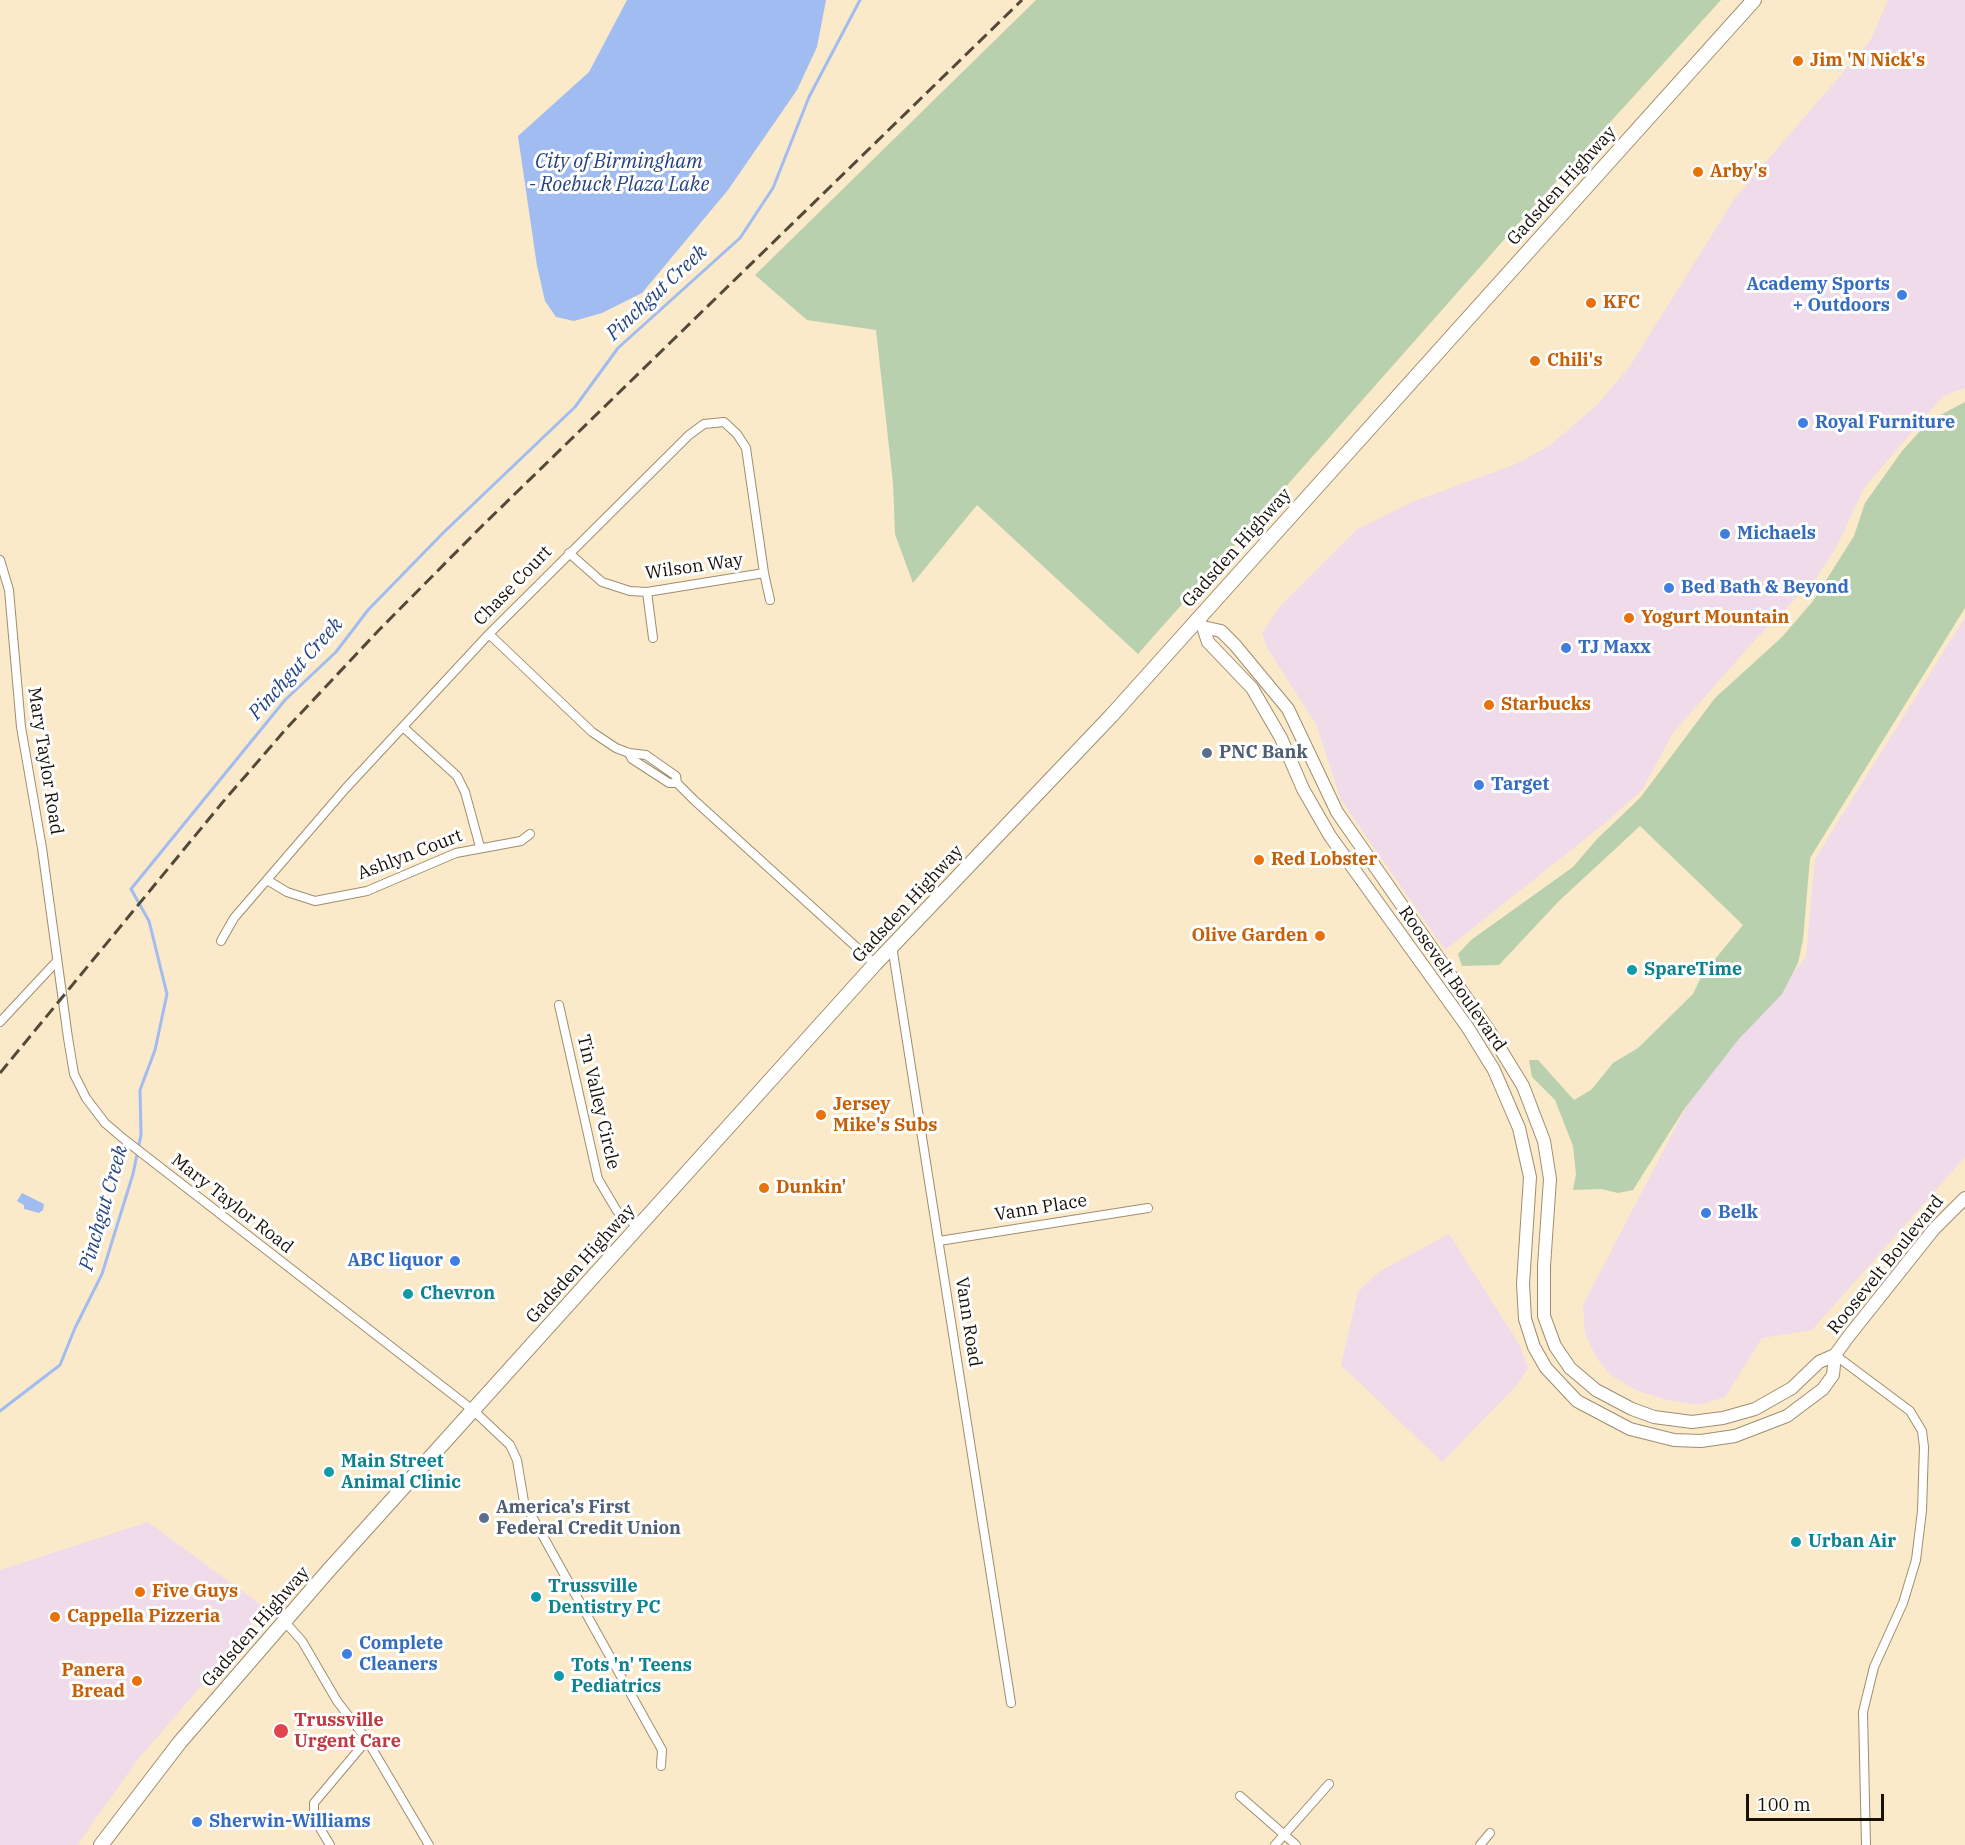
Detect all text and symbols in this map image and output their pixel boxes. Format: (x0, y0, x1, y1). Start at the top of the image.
place label: Jim 'N Nick's (1810, 50, 1925, 72)
marker: Jim 'N Nick's (1791, 54, 1805, 68)
street label: Gadsden Highway (1503, 122, 1621, 250)
water label: City of Birmingham - Roebuck Plaza Lake (529, 150, 709, 197)
place label: Arby's (1710, 161, 1767, 183)
marker: Arby's (1691, 165, 1705, 179)
water label: Pinchgut Creek (602, 240, 712, 346)
place label: Academy Sports + Outdoors (1746, 274, 1890, 316)
marker: Academy Sports + Outdoors (1895, 288, 1909, 302)
place label: KFC (1603, 292, 1640, 314)
marker: KFC (1584, 296, 1598, 310)
place label: Chili's (1547, 350, 1603, 372)
marker: Chili's (1528, 354, 1542, 368)
place label: Royal Furniture (1815, 412, 1955, 434)
marker: Royal Furniture (1796, 416, 1810, 430)
street label: Gadsden Highway (1178, 484, 1296, 612)
place label: Michaels (1737, 523, 1816, 545)
marker: Michaels (1718, 527, 1732, 541)
street label: Chase Court (470, 542, 556, 630)
street label: Wilson Way (644, 549, 744, 585)
place label: Bed Bath & Beyond (1681, 577, 1849, 599)
marker: Bed Bath & Beyond (1662, 581, 1676, 595)
place label: Yogurt Mountain (1641, 607, 1789, 629)
marker: Yogurt Mountain (1622, 611, 1636, 625)
water label: Pinchgut Creek (244, 613, 348, 725)
place label: TJ Maxx (1578, 637, 1651, 659)
marker: TJ Maxx (1559, 641, 1573, 655)
street label: Mary Taylor Road (23, 686, 67, 836)
place label: Starbucks (1501, 694, 1591, 716)
marker: Starbucks (1482, 698, 1496, 712)
place label: PNC Bank (1219, 742, 1308, 764)
marker: PNC Bank (1200, 746, 1214, 760)
place label: Target (1491, 774, 1549, 796)
marker: Target (1472, 778, 1486, 792)
street label: Ashlyn Court (355, 825, 465, 885)
street label: Gadsden Highway (848, 841, 968, 967)
place label: Red Lobster (1271, 849, 1377, 871)
marker: Red Lobster (1252, 853, 1266, 867)
street label: Roosevelt Boulevard (1394, 902, 1510, 1056)
place label: Olive Garden (1191, 925, 1308, 947)
marker: Olive Garden (1313, 929, 1327, 943)
place label: SpareTime (1644, 959, 1742, 981)
marker: SpareTime (1625, 963, 1639, 977)
street label: Tin Valley Circle (572, 1033, 624, 1171)
place label: Jersey Mike's Subs (833, 1094, 937, 1136)
marker: Jersey Mike's Subs (814, 1108, 828, 1122)
water label: Pinchgut Creek (75, 1143, 133, 1273)
street label: Mary Taylor Road (167, 1150, 297, 1258)
place label: Dunkin' (776, 1177, 846, 1199)
marker: Dunkin' (757, 1181, 771, 1195)
street label: Vann Place (993, 1190, 1089, 1226)
street label: Roosevelt Boulevard (1823, 1191, 1949, 1339)
street label: Gadsden Highway (522, 1200, 640, 1328)
place label: Belk (1718, 1202, 1758, 1224)
marker: Belk (1699, 1206, 1713, 1220)
place label: ABC liquor (347, 1250, 443, 1272)
marker: ABC liquor (448, 1254, 462, 1268)
street label: Vann Road (950, 1276, 986, 1368)
place label: Chevron (420, 1283, 495, 1305)
marker: Chevron (401, 1287, 415, 1301)
place label: Main Street Animal Clinic (341, 1451, 461, 1494)
marker: Main Street Animal Clinic (322, 1465, 336, 1479)
place label: America's First Federal Credit Union (496, 1497, 681, 1540)
marker: America's First Federal Credit Union (477, 1511, 491, 1525)
place label: Urban Air (1808, 1531, 1896, 1553)
marker: Urban Air (1789, 1535, 1803, 1549)
street label: Gadsden Highway (198, 1562, 314, 1692)
place label: Trussville Dentistry PC (548, 1576, 660, 1618)
place label: Five Guys (152, 1581, 238, 1603)
marker: Five Guys (133, 1585, 147, 1599)
marker: Trussville Dentistry PC (529, 1590, 543, 1604)
place label: Cappella Pizzeria (67, 1606, 220, 1628)
marker: Cappella Pizzeria (48, 1610, 62, 1624)
place label: Complete Cleaners (359, 1633, 443, 1676)
marker: Complete Cleaners (340, 1647, 354, 1661)
place label: Tots 'n' Teens Pediatrics (571, 1655, 692, 1698)
place label: Panera Bread (61, 1660, 125, 1702)
marker: Tots 'n' Teens Pediatrics (552, 1669, 566, 1683)
marker: Panera Bread (130, 1674, 144, 1688)
place label: Trussville Urgent Care (294, 1710, 401, 1752)
marker: Trussville Urgent Care (272, 1722, 290, 1740)
scale bar (1749, 1782, 1887, 1820)
text: 100 m (1757, 1793, 1811, 1816)
place label: Sherwin-Williams (209, 1811, 371, 1833)
marker: Sherwin-Williams (190, 1815, 204, 1829)

